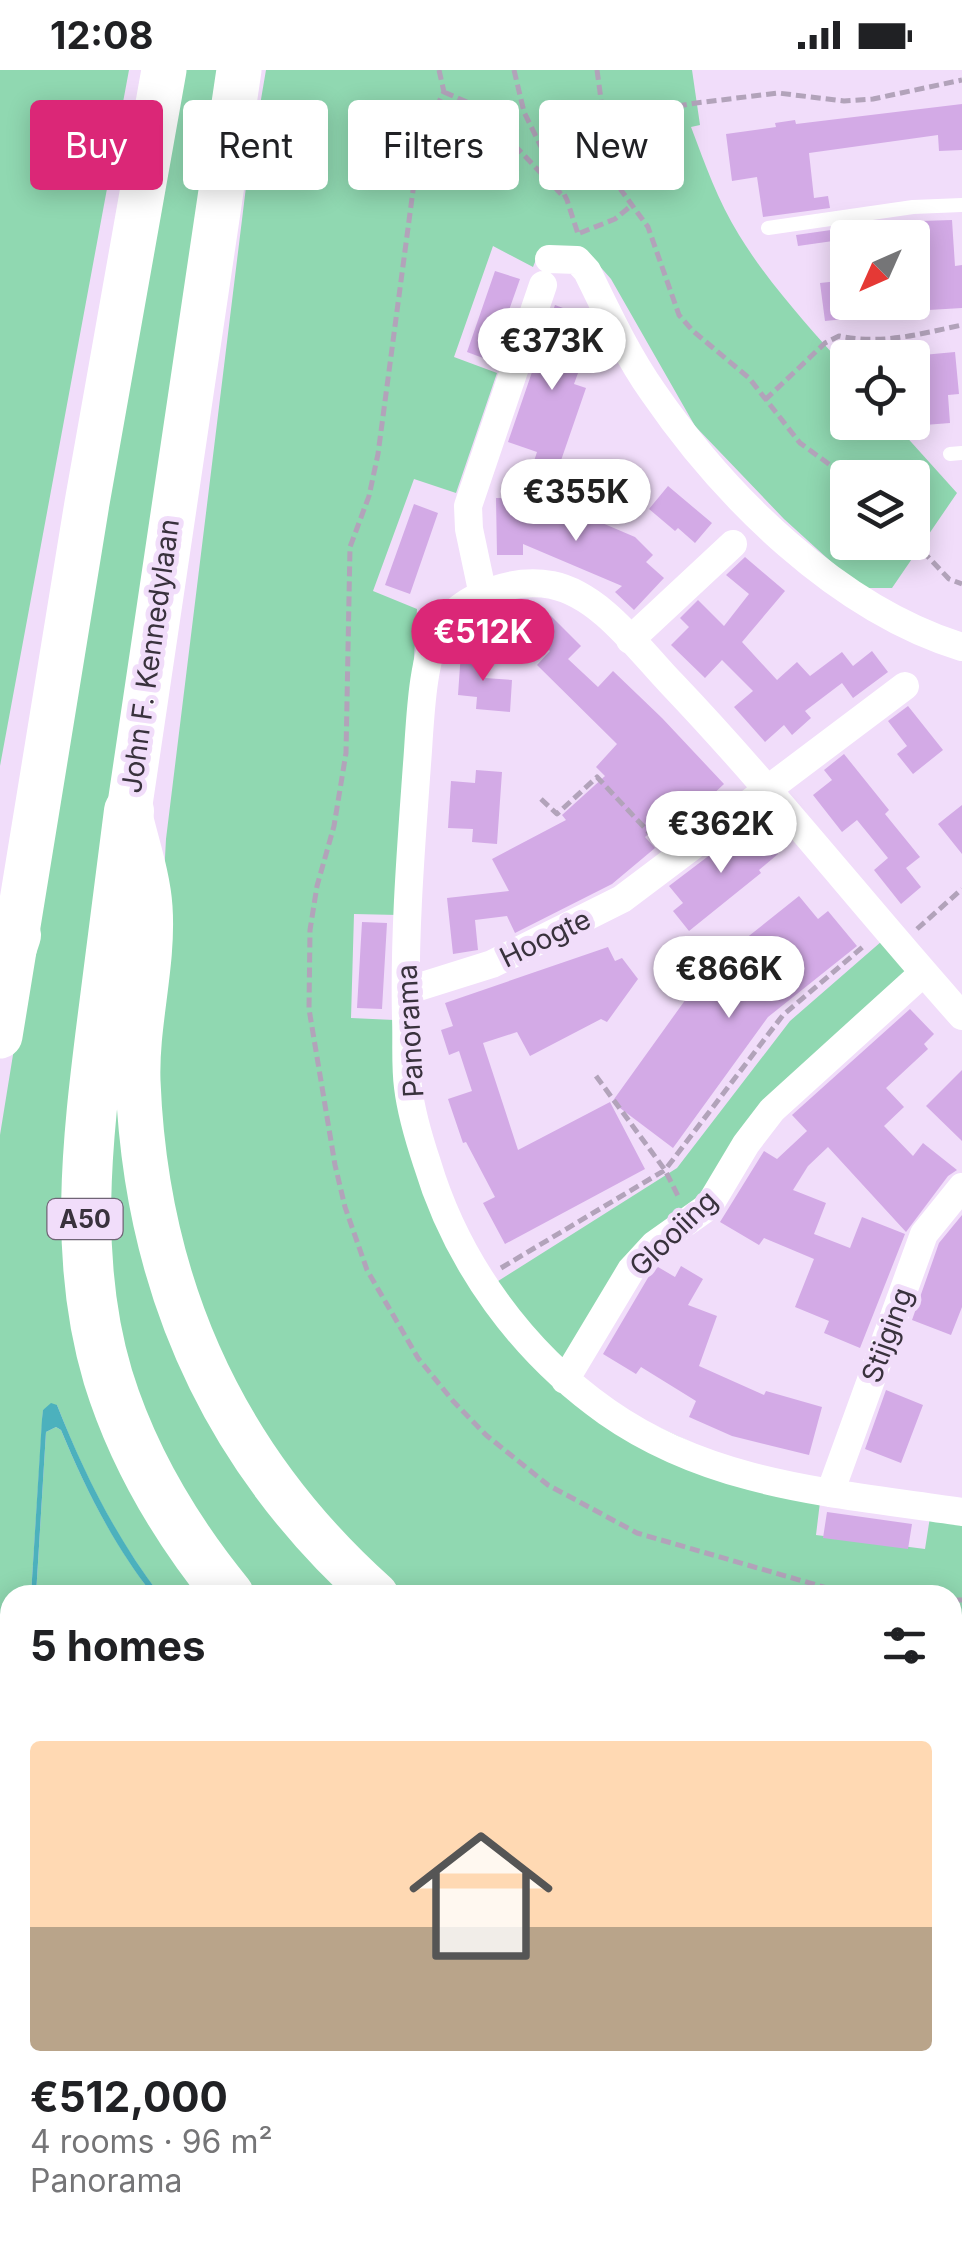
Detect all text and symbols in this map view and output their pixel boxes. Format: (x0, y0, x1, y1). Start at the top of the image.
text: 12:08 (50, 12, 153, 58)
chip: Buy (30, 100, 163, 190)
chip: Rent (183, 100, 328, 190)
chip: Filters (348, 100, 519, 190)
chip: New (539, 100, 684, 190)
north arrow (830, 220, 930, 320)
map controls (830, 220, 930, 560)
pin: €373K (482, 308, 622, 393)
text: €373K (500, 321, 604, 360)
button: locate (830, 340, 930, 440)
pin: €355K (506, 459, 646, 544)
button: layers (830, 460, 930, 560)
text: €355K (523, 472, 629, 511)
street label: John F. Kennedylaan (114, 517, 186, 795)
pin: €512K (413, 599, 553, 684)
text: €512K (433, 612, 533, 651)
pin: €362K (651, 791, 791, 876)
text: €362K (668, 804, 774, 843)
street label: Hoogte (494, 902, 596, 974)
pin: €866K (659, 936, 799, 1021)
text: €866K (675, 949, 783, 988)
street label: Panorama (390, 963, 430, 1099)
street label: Glooiing (622, 1183, 724, 1283)
road number: A50 (48, 1199, 122, 1239)
street label: Stijging (854, 1283, 920, 1387)
icon: filters (877, 1618, 932, 1673)
text: 5 homes (30, 1620, 206, 1671)
icon: home (391, 1806, 571, 1986)
text: €512,000 (30, 2071, 228, 2122)
text: 4 rooms · 96 m² (30, 2122, 273, 2161)
text: Panorama (30, 2161, 183, 2200)

